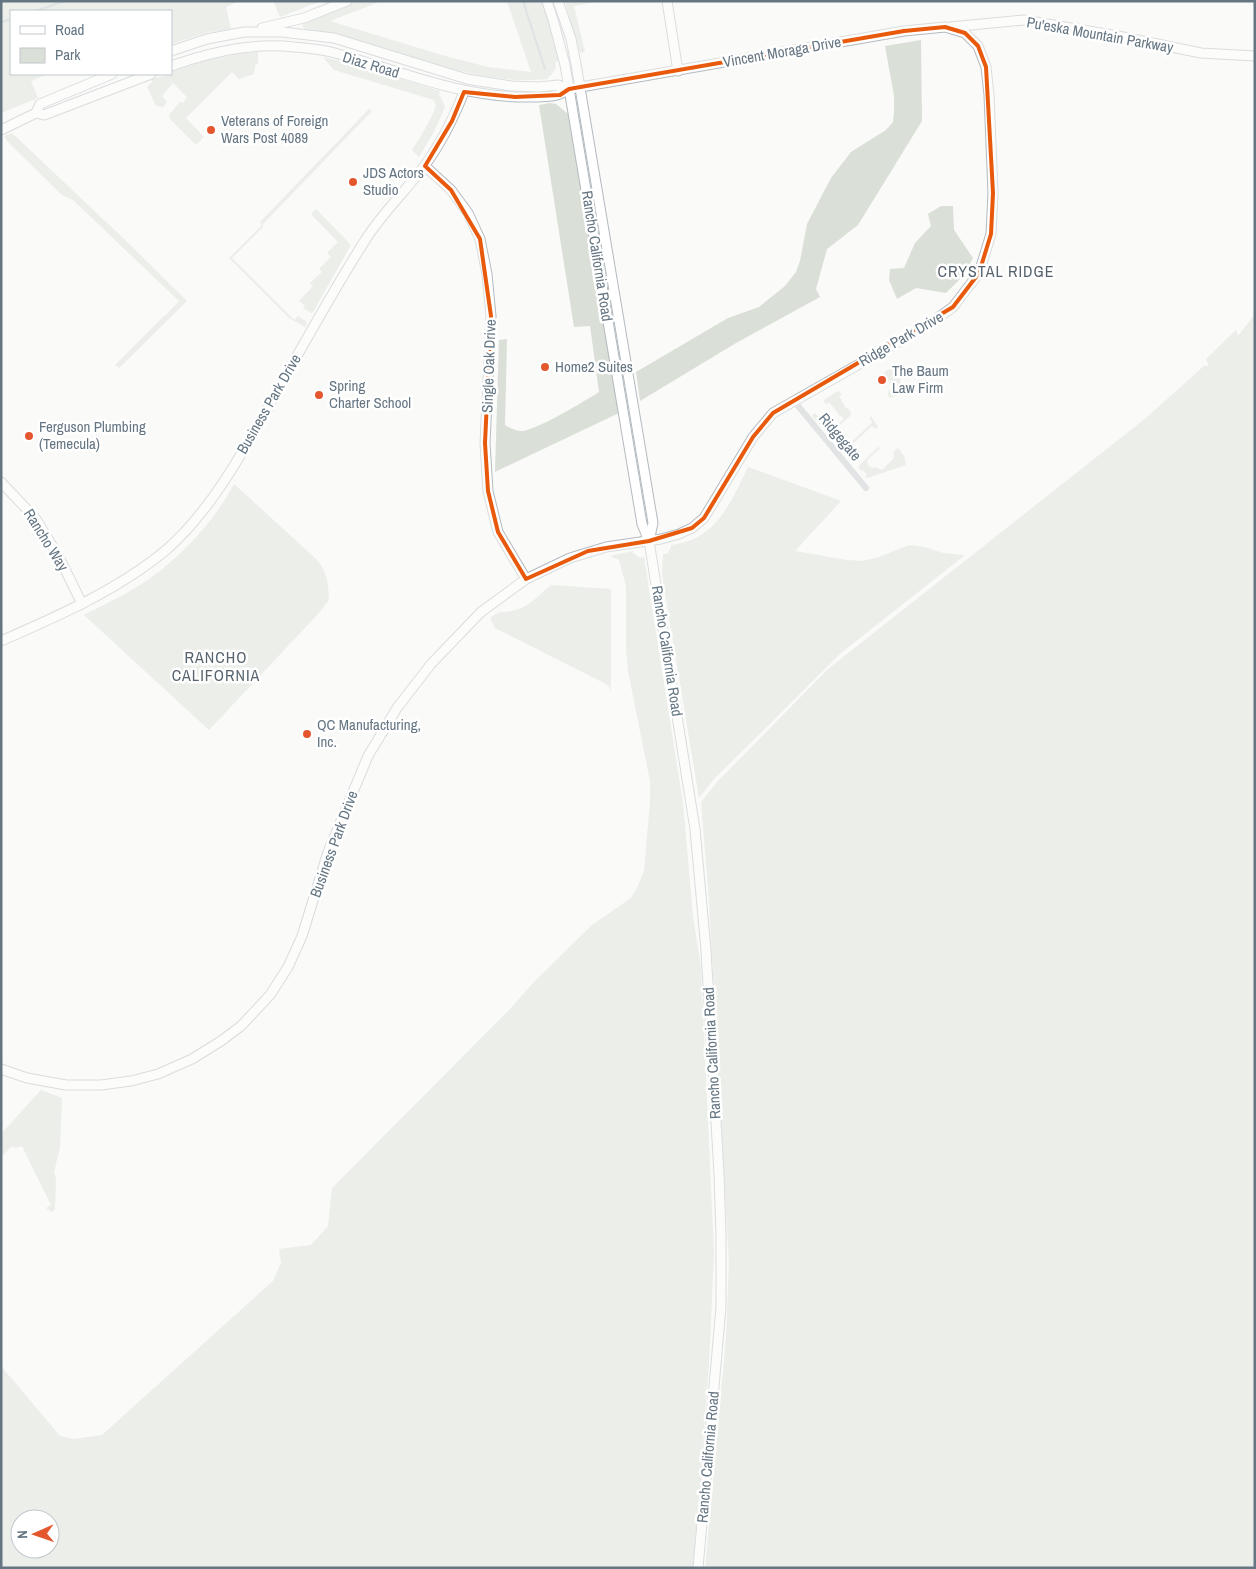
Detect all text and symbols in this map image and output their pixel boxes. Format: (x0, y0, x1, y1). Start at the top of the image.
legend (10, 10, 172, 75)
street label: Pu'eska Mountain Parkway (1025, 11, 1176, 58)
text: Road (55, 19, 84, 40)
street label: Vincent Moraga Drive (721, 31, 843, 72)
text: Park (55, 44, 81, 65)
street label: Diaz Road (340, 46, 402, 83)
place label: Veterans of Foreign Wars Post 4089 (221, 110, 328, 148)
marker: Veterans of Foreign Wars Post 4089 (205, 124, 217, 136)
place label: JDS Actors Studio (363, 162, 424, 200)
marker: JDS Actors Studio (347, 176, 359, 188)
street label: Rancho California Road (577, 189, 618, 323)
district label: CRYSTAL RIDGE (937, 260, 1055, 282)
street label: Ridge Park Drive (855, 306, 947, 371)
street label: Single Oak Drive (476, 319, 501, 413)
street label: Business Park Drive (231, 350, 306, 458)
place label: Home2 Suites (555, 356, 633, 377)
place label: The Baum Law Firm (892, 360, 949, 398)
marker: Home2 Suites (539, 361, 551, 373)
marker: The Baum Law Firm (876, 374, 888, 386)
place label: Spring Charter School (329, 375, 411, 413)
marker: Spring Charter School (313, 389, 325, 401)
street label: Ridgegate (814, 408, 867, 465)
place label: Ferguson Plumbing (Temecula) (39, 416, 146, 454)
marker: Ferguson Plumbing (Temecula) (23, 430, 35, 442)
street label: Rancho Way (19, 505, 74, 576)
street label: Rancho California Road (647, 584, 688, 718)
district label: RANCHO CALIFORNIA (172, 646, 260, 686)
place label: QC Manufacturing, Inc. (317, 714, 421, 752)
marker: QC Manufacturing, Inc. (301, 728, 313, 740)
street label: Business Park Drive (304, 787, 363, 900)
street label: Rancho California Road (698, 987, 725, 1119)
street label: Rancho California Road (691, 1390, 724, 1524)
north arrow (10, 1509, 60, 1559)
text: N (13, 1530, 31, 1539)

